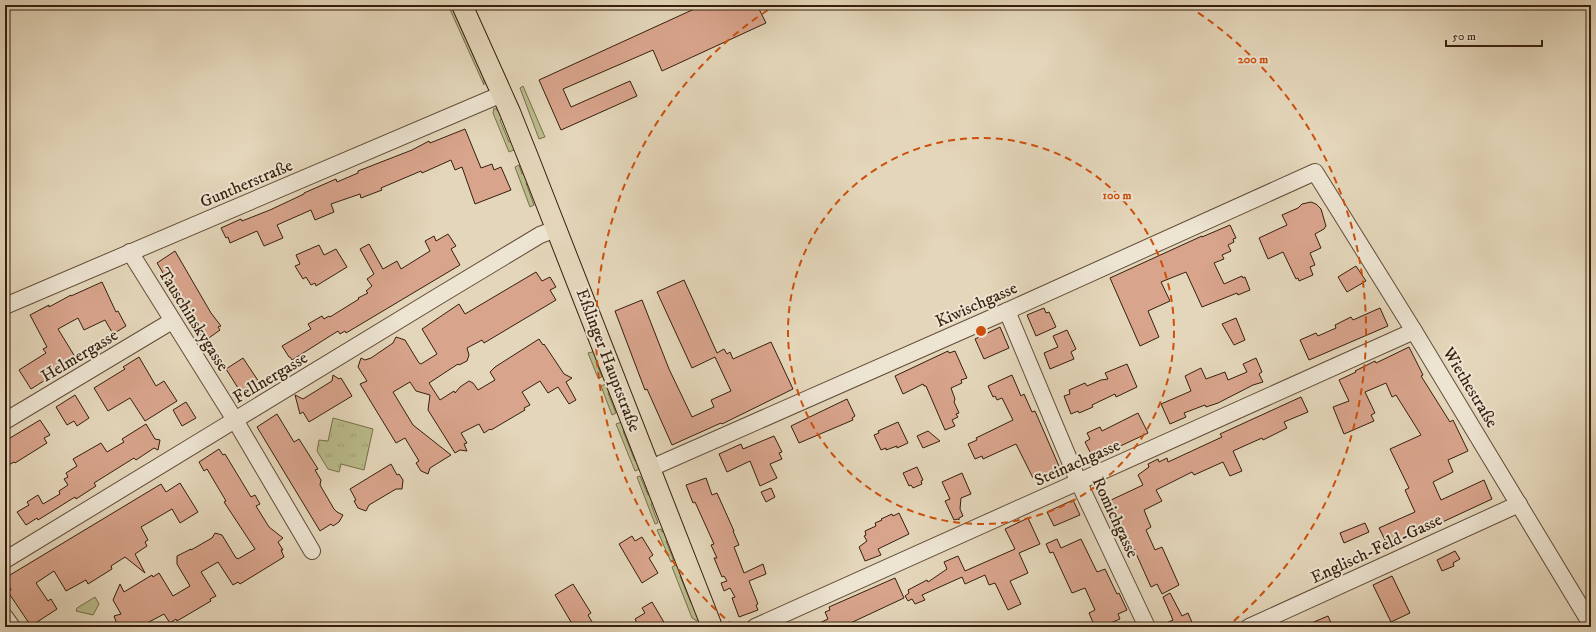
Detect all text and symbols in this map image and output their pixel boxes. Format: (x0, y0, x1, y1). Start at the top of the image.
scale bar (1446, 22, 1542, 48)
text: 50 m (1452, 29, 1476, 44)
text: 200 m (1238, 52, 1268, 67)
street label: Guntherstraße (197, 155, 296, 213)
text: 100 m (1103, 188, 1131, 203)
street label: Tauschinskygasse (153, 264, 234, 375)
street label: Kiwischgasse (932, 277, 1021, 333)
street label: Eßlinger Hauptstraße (571, 286, 646, 435)
street label: Helmergasse (37, 324, 122, 387)
centre of rings (974, 324, 988, 338)
street label: Wiethestraße (1437, 342, 1503, 432)
street label: Fellnergasse (229, 347, 312, 409)
street label: Steinachgasse (1031, 434, 1124, 492)
street label: Romichgasse (1087, 473, 1143, 561)
street label: Englisch-Feld-Gasse (1307, 509, 1446, 589)

